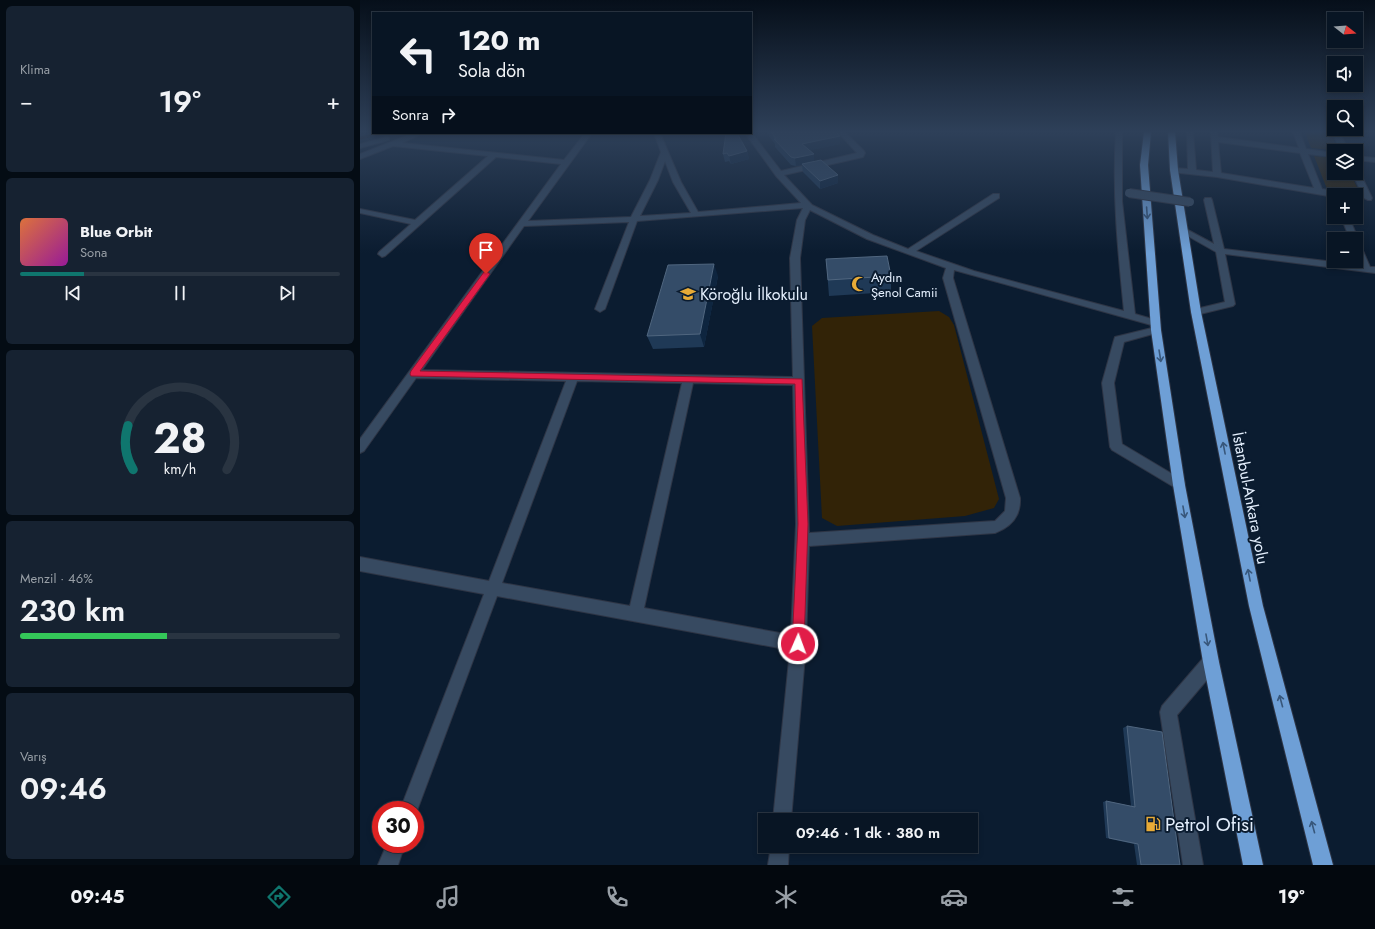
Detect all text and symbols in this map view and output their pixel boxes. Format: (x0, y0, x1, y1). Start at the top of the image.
north arrow (1327, 12, 1363, 48)
map controls (1327, 12, 1363, 268)
text: 120 m (458, 20, 541, 61)
icon: left (392, 28, 444, 80)
button: sound (1327, 56, 1363, 92)
text: Sola dön (458, 58, 525, 84)
text: Klima (20, 60, 50, 79)
text: 19° (158, 80, 201, 123)
text: − (20, 85, 33, 117)
text: + (326, 85, 340, 117)
button: search (1327, 100, 1363, 136)
text: Sonra (392, 104, 429, 126)
icon: right (437, 104, 459, 126)
button: layers (1327, 144, 1363, 180)
button: + (1327, 188, 1363, 224)
one-way arrow (1144, 206, 1151, 219)
text: Blue Orbit (80, 221, 152, 243)
button: − (1327, 232, 1363, 268)
pin (469, 233, 503, 274)
icon: arrive (475, 239, 497, 261)
text: Sona (80, 243, 107, 262)
place label: Aydın Şenol Camii (871, 268, 938, 302)
mosque icon: Aydın Şenol Camii (850, 275, 868, 293)
icon: previous (62, 282, 84, 304)
icon: pause (169, 282, 191, 304)
icon: next (276, 282, 298, 304)
place label: Köroğlu İlkokulu (700, 283, 808, 306)
school or university icon: Köroğlu İlkokulu (679, 285, 697, 303)
one-way arrow (1156, 349, 1164, 362)
text: 28 (153, 408, 207, 469)
street label: İstanbul-Ankara yolu (1226, 430, 1275, 566)
one-way arrow (1219, 442, 1227, 455)
text: km/h (164, 459, 196, 479)
one-way arrow (1181, 506, 1189, 519)
text: Menzil · 46% (20, 569, 93, 588)
one-way arrow (1245, 569, 1253, 582)
text: 230 km (20, 589, 125, 632)
position arrow (777, 623, 819, 665)
one-way arrow (1204, 633, 1212, 646)
one-way arrow (1276, 695, 1284, 708)
text: Varış (20, 747, 47, 766)
text: 09:46 (20, 767, 107, 810)
speed limit sign: 30 (372, 801, 424, 853)
place label: Petrol Ofisi (1165, 811, 1254, 838)
fuel station icon: Petrol Ofisi (1144, 815, 1162, 833)
one-way arrow (1309, 821, 1317, 834)
text: 09:46 · 1 dk · 380 m (796, 822, 940, 844)
icon: directions (265, 883, 293, 911)
icon: music (434, 883, 462, 911)
icon: phone (603, 883, 631, 911)
icon: climate (772, 883, 800, 911)
icon: car (940, 883, 968, 911)
icon: filters (1109, 883, 1137, 911)
text: 09:45 (70, 884, 124, 910)
text: 19° (1278, 884, 1305, 910)

